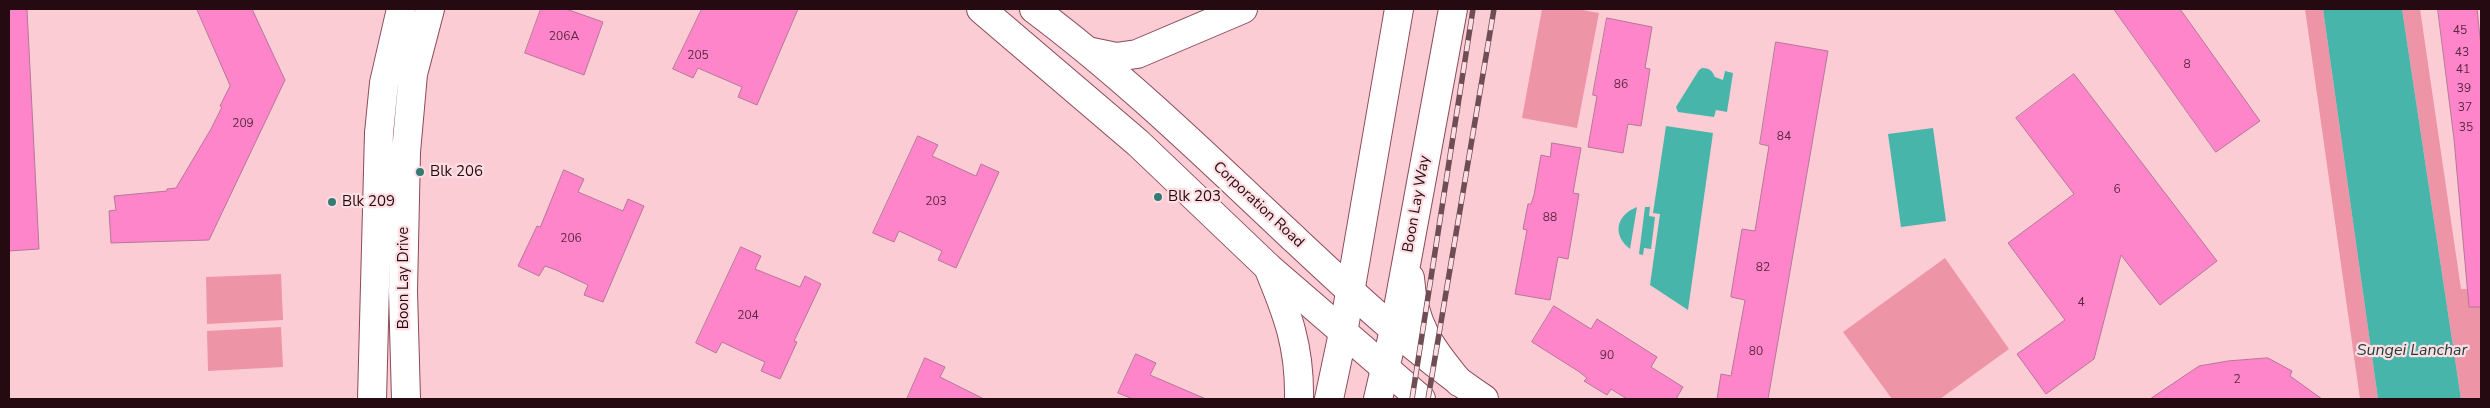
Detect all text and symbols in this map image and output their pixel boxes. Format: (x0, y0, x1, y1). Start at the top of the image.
house number: 45 (2453, 24, 2467, 38)
house number: 206A (549, 30, 579, 44)
house number: 43 (2455, 46, 2469, 60)
house number: 205 (687, 49, 709, 63)
house number: 8 (2183, 58, 2191, 72)
house number: 41 (2456, 63, 2470, 77)
house number: 86 (1614, 78, 1628, 92)
house number: 39 (2457, 82, 2471, 96)
house number: 37 (2458, 101, 2472, 115)
house number: 209 (232, 117, 254, 131)
house number: 35 (2459, 121, 2473, 135)
house number: 84 (1777, 130, 1791, 144)
street label: Boon Lay Way (1400, 154, 1434, 254)
street label: Corporation Road (1209, 158, 1307, 252)
place label: Blk 206 (430, 163, 483, 181)
marker: Blk 206 (414, 166, 426, 178)
house number: 6 (2113, 183, 2121, 197)
place label: Blk 203 (1168, 188, 1221, 206)
marker: Blk 203 (1152, 191, 1164, 203)
place label: Blk 209 (342, 193, 395, 211)
house number: 203 (925, 195, 947, 209)
marker: Blk 209 (326, 196, 338, 208)
house number: 88 (1543, 211, 1557, 225)
street label: Boon Lay Drive (395, 227, 413, 329)
house number: 206 (560, 232, 582, 246)
house number: 82 (1756, 261, 1770, 275)
house number: 4 (2077, 296, 2085, 310)
house number: 204 (737, 309, 759, 323)
water label: Sungei Lanchar (2357, 341, 2467, 361)
house number: 80 (1749, 345, 1763, 359)
house number: 90 (1600, 349, 1614, 363)
house number: 2 (2233, 373, 2241, 387)

